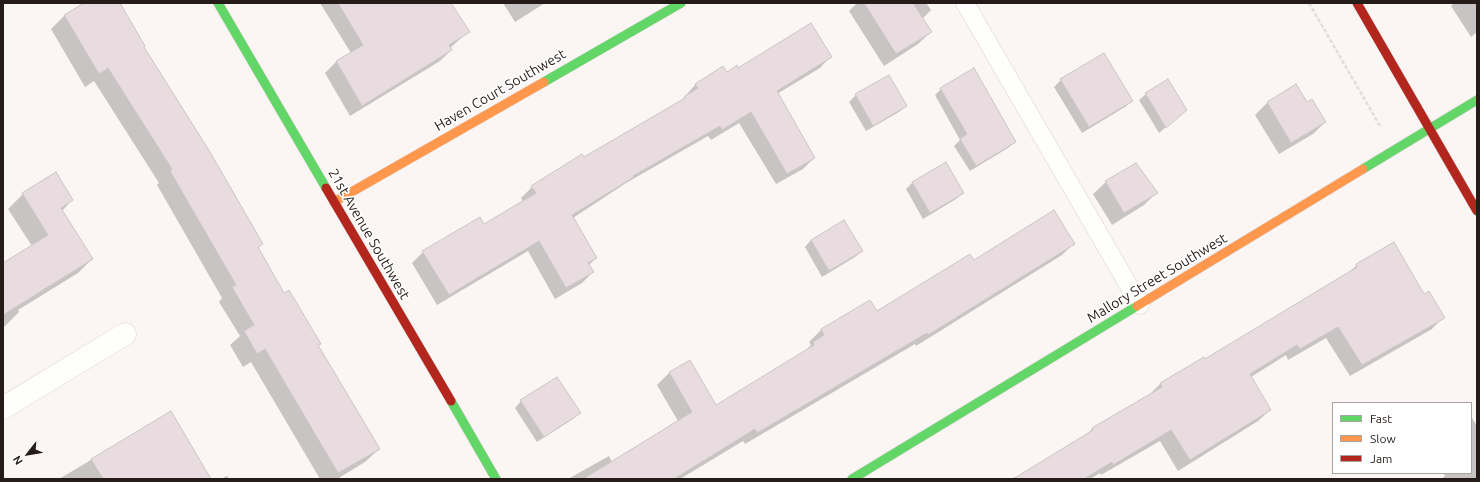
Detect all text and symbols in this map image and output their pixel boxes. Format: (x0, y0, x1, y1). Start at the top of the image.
street label: Haven Court Southwest (431, 46, 569, 134)
street label: 21st Avenue Southwest (325, 166, 413, 302)
street label: Mallory Street Southwest (1084, 230, 1230, 326)
legend (1332, 402, 1472, 474)
text: Fast (1370, 412, 1392, 425)
text: Slow (1370, 432, 1396, 445)
north arrow (8, 434, 48, 474)
text: Jam (1370, 452, 1392, 465)
text: N (10, 454, 25, 467)

